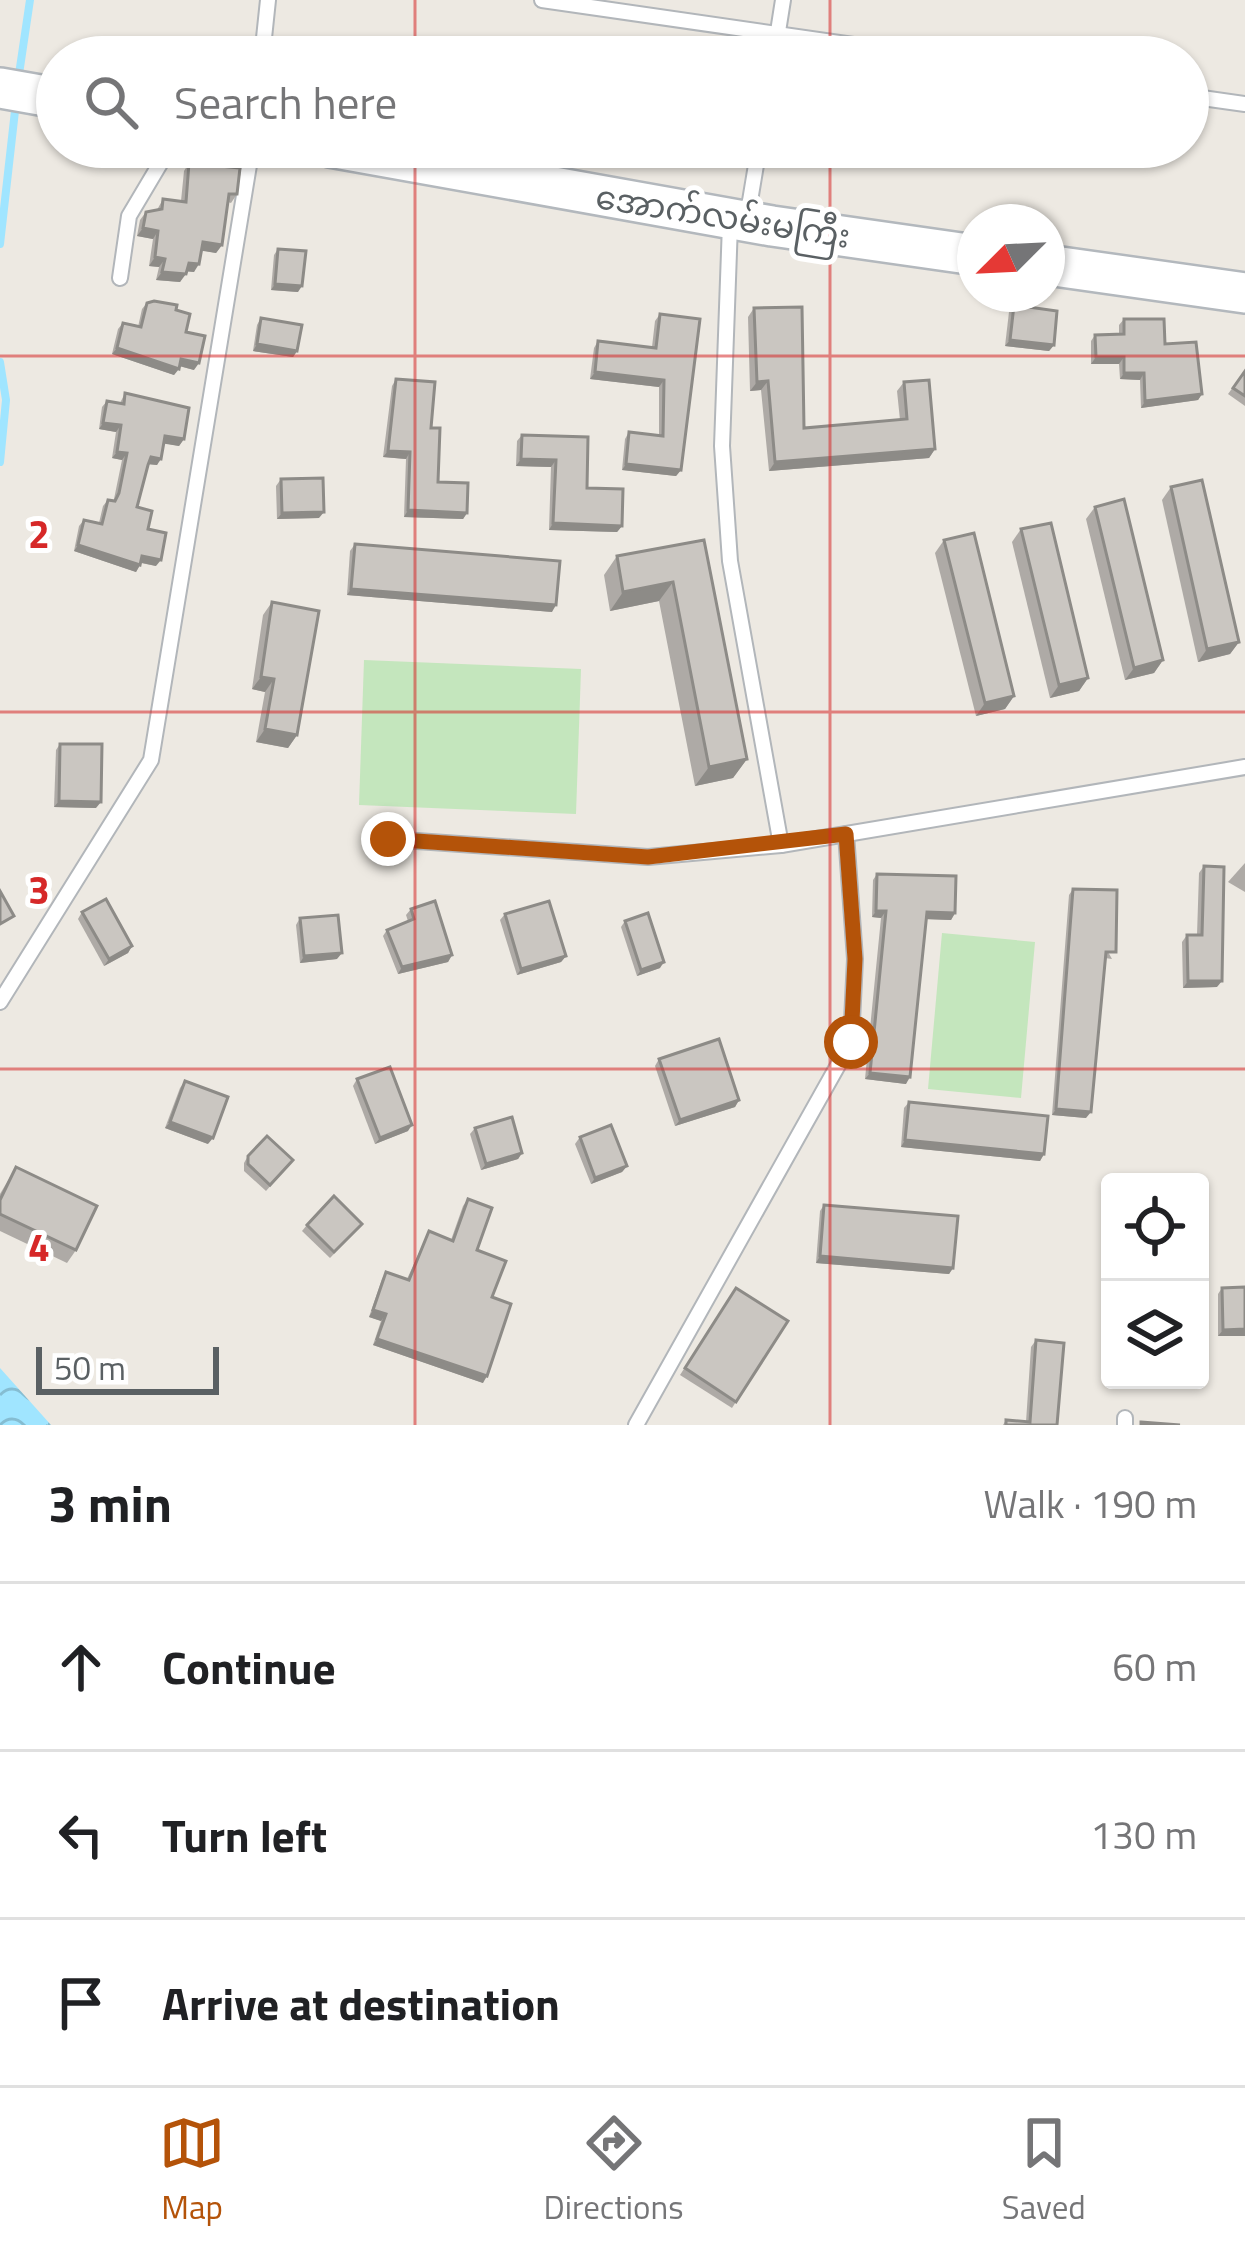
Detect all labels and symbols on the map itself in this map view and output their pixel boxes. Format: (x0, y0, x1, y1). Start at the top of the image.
street label: အောက်လမ်းမကြီး (592, 171, 854, 263)
north arrow (957, 204, 1065, 312)
text: 2 (28, 504, 50, 563)
route end (361, 812, 415, 866)
text: 3 (28, 860, 50, 919)
route start (824, 1015, 878, 1069)
text: 4 (28, 1217, 50, 1276)
scale bar (36, 1341, 219, 1394)

